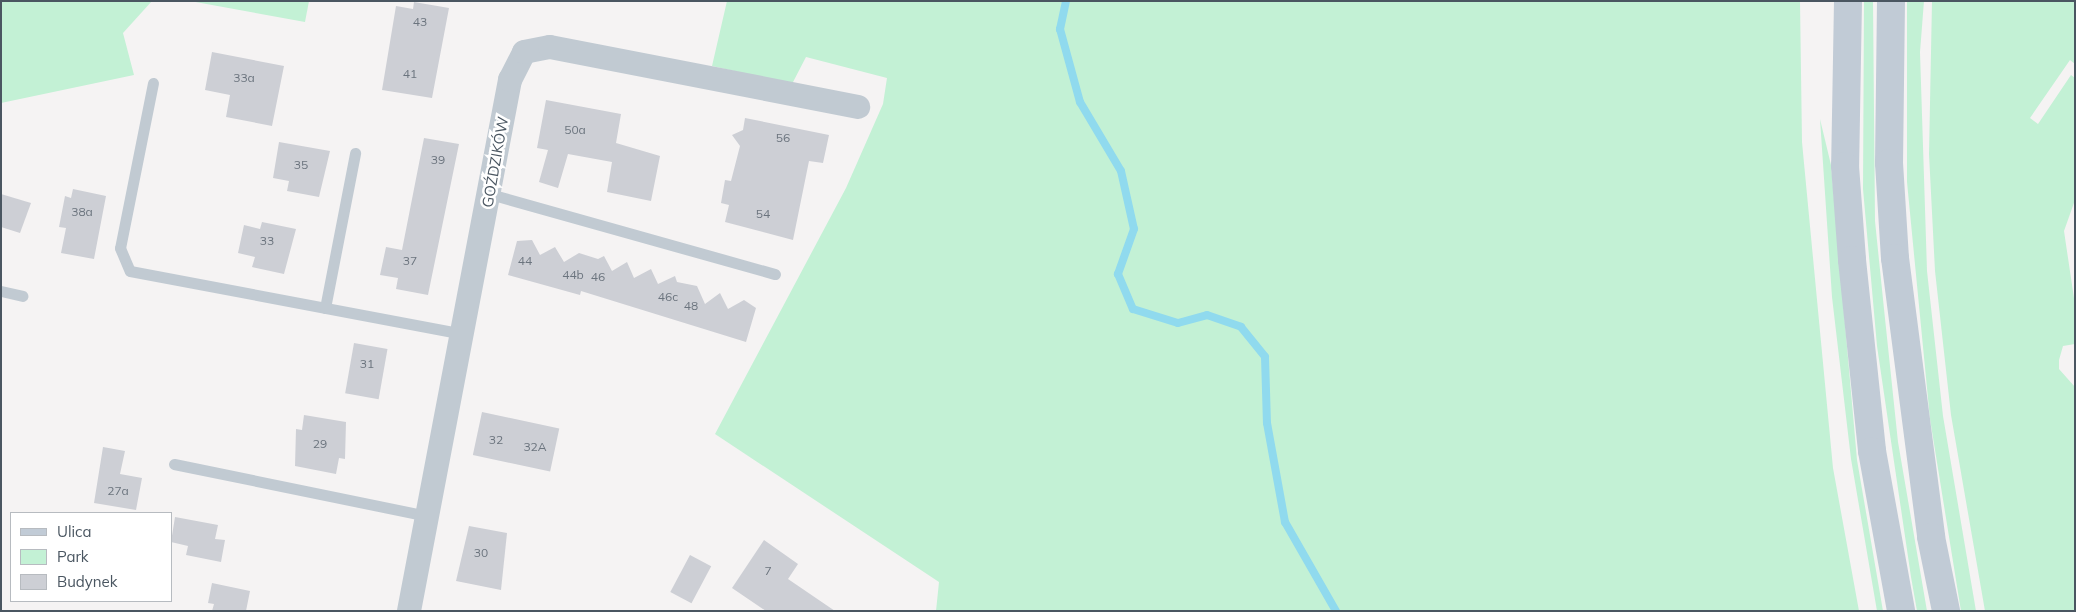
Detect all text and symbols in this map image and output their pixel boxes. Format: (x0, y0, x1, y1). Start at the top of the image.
house number: 43 (413, 15, 427, 29)
house number: 41 (403, 67, 417, 81)
house number: 33a (233, 71, 255, 85)
street label: GOŹDZIKÓW (478, 115, 512, 209)
house number: 50a (564, 123, 586, 137)
house number: 56 (776, 131, 790, 145)
house number: 39 (431, 153, 445, 167)
house number: 35 (294, 158, 308, 172)
house number: 38a (71, 205, 93, 219)
house number: 54 (756, 207, 770, 221)
house number: 33 (260, 234, 274, 248)
house number: 37 (403, 254, 417, 268)
house number: 44 (518, 254, 532, 268)
house number: 44b (562, 268, 584, 282)
house number: 46 (591, 270, 605, 284)
house number: 46c (658, 290, 678, 304)
house number: 48 (684, 299, 698, 313)
house number: 31 (360, 357, 374, 371)
house number: 32 (489, 433, 503, 447)
house number: 29 (313, 437, 327, 451)
house number: 32A (523, 440, 547, 454)
house number: 27a (107, 484, 129, 498)
legend (10, 512, 172, 602)
text: Ulica (57, 522, 91, 541)
house number: 30 (474, 546, 488, 560)
text: Park (57, 547, 89, 566)
house number: 7 (764, 564, 772, 578)
text: Budynek (57, 572, 118, 591)

